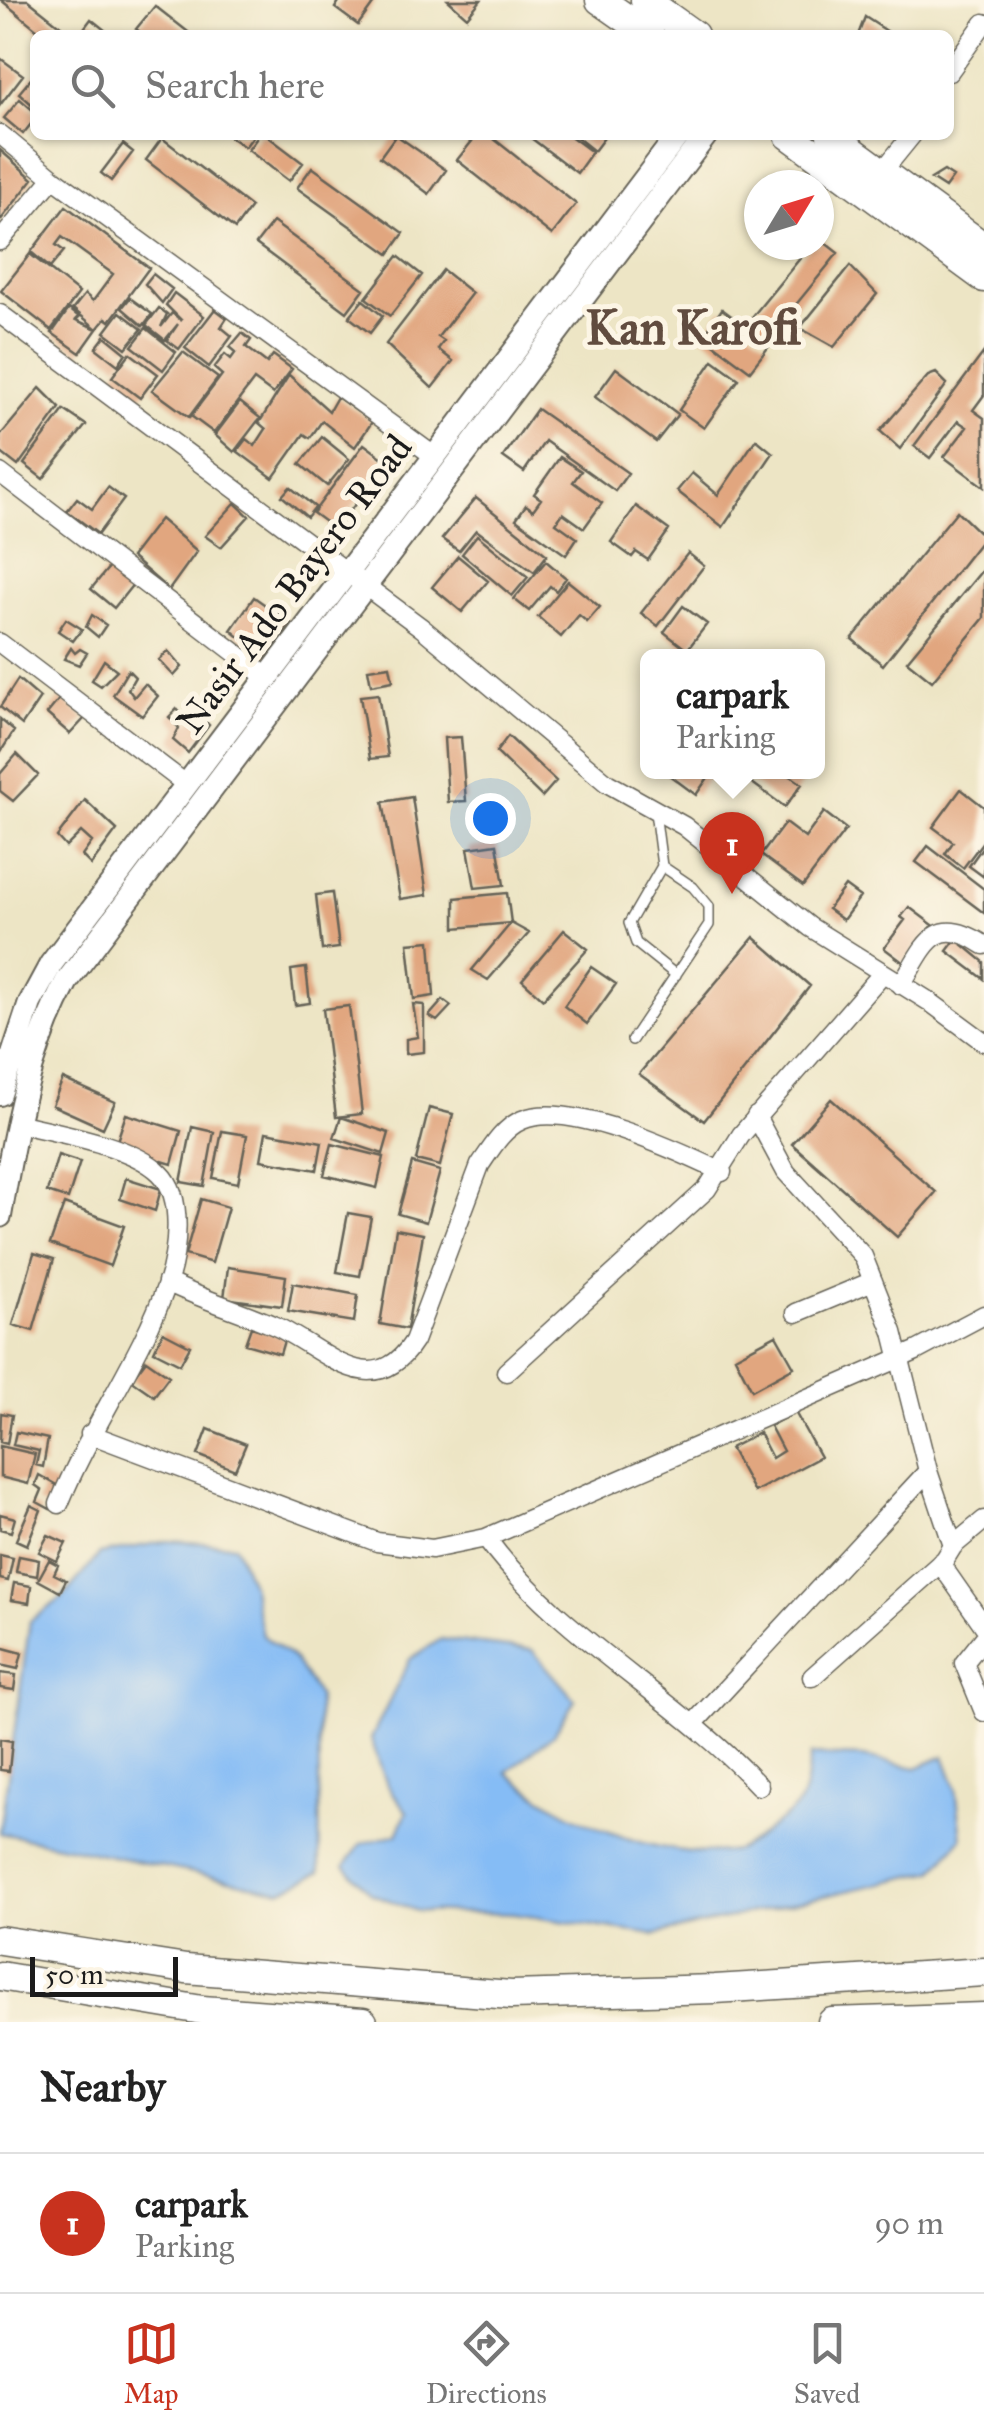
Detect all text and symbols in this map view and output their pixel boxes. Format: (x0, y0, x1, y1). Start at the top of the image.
search box (30, 30, 954, 140)
icon: search (65, 58, 120, 113)
text: Search here (145, 62, 325, 108)
north arrow (744, 170, 834, 260)
district label: Kan Karofi (585, 298, 802, 357)
street label: Nasir Ado Bayero Road (166, 425, 422, 743)
popup (640, 649, 825, 779)
text: carpark (676, 672, 789, 718)
text: Parking (676, 718, 775, 757)
your location (465, 793, 516, 844)
pin: 1 (700, 812, 764, 894)
scale bar (30, 1952, 178, 1996)
text: 50 m (45, 1957, 104, 1992)
text: Nearby (40, 2061, 165, 2113)
text: carpark (135, 2181, 248, 2227)
text: 1 (66, 2204, 79, 2243)
text: 90 m (874, 2204, 944, 2243)
text: Parking (135, 2227, 234, 2266)
tab: Map (124, 2316, 179, 2411)
tab: Directions (426, 2316, 547, 2411)
tab: Saved (794, 2316, 860, 2411)

